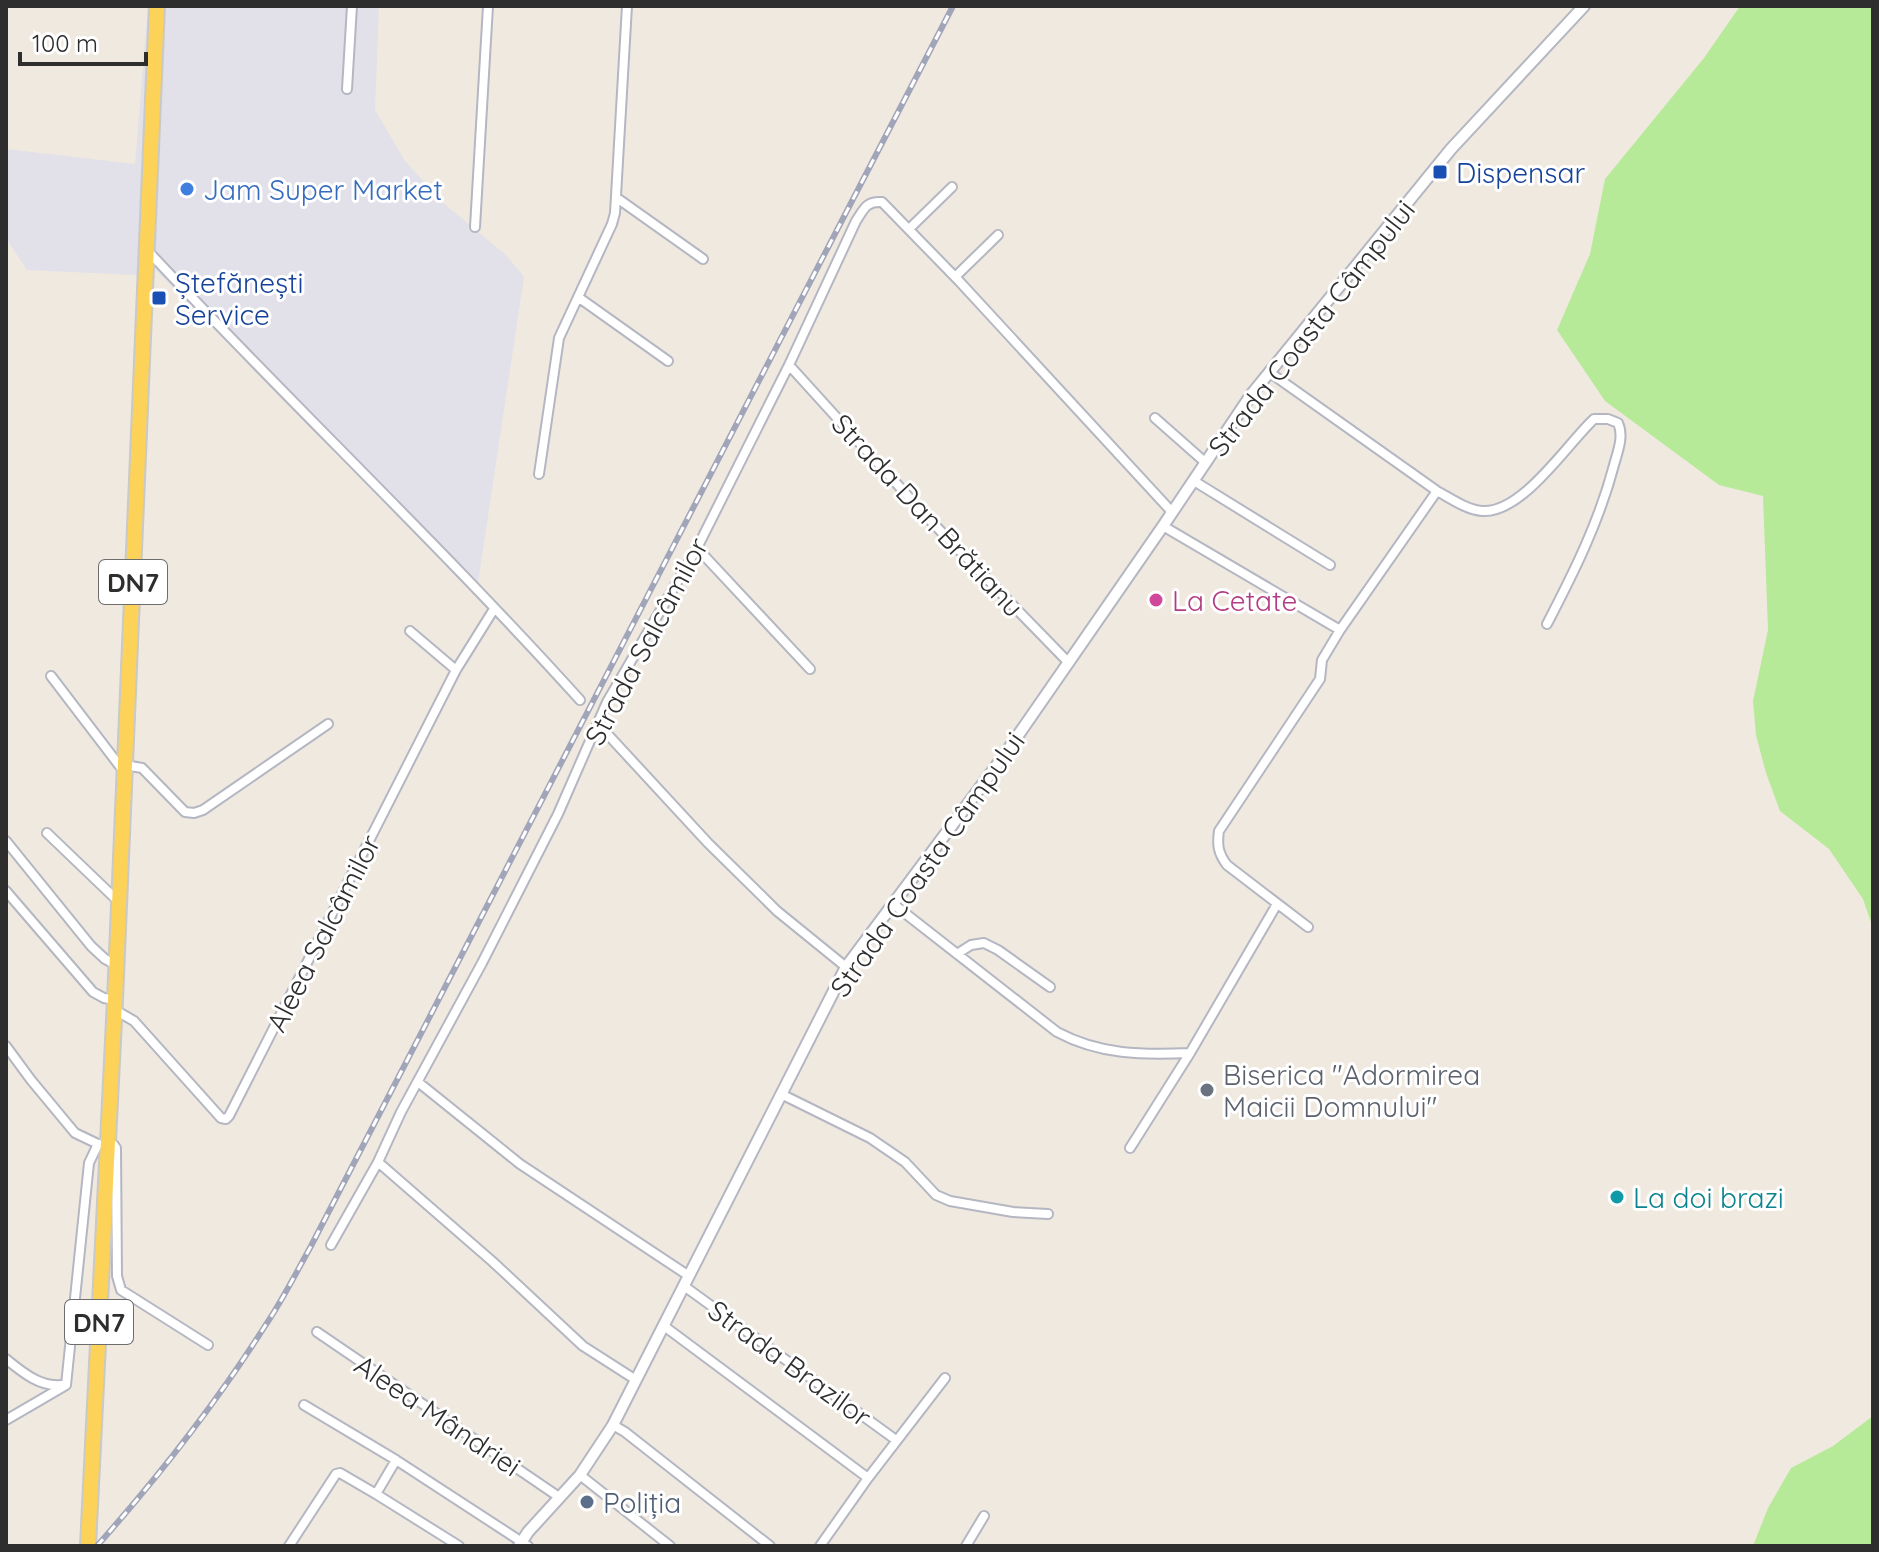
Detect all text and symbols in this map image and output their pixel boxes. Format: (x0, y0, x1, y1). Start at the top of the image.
scale bar (20, 16, 146, 66)
text: 100 m (32, 28, 98, 58)
place label: Dispensar (1456, 155, 1586, 190)
marker: Dispensar (1431, 163, 1449, 181)
place label: Jam Super Market (203, 172, 443, 207)
marker: Jam Super Market (178, 180, 196, 198)
street label: Strada Coasta Câmpului (1200, 193, 1422, 463)
place label: Ștefănești Service (175, 265, 304, 332)
marker: Ștefănești Service (150, 289, 168, 307)
street label: Strada Dan Brătianu (825, 406, 1031, 624)
street label: Strada Salcâmilor (577, 531, 716, 751)
road number: DN7 (99, 560, 167, 604)
place label: La Cetate (1172, 583, 1297, 618)
marker: La Cetate (1147, 591, 1165, 609)
street label: Strada Coasta Câmpului (822, 725, 1032, 1003)
street label: Aleea Salcâmilor (258, 828, 388, 1037)
place label: Biserica "Adormirea Maicii Domnului" (1223, 1057, 1480, 1124)
marker: Biserica "Adormirea Maicii Domnului" (1198, 1081, 1216, 1099)
place label: La doi brazi (1633, 1180, 1784, 1215)
marker: La doi brazi (1608, 1188, 1626, 1206)
street label: Strada Brazilor (702, 1292, 879, 1434)
road number: DN7 (65, 1300, 133, 1344)
street label: Aleea Mândriei (348, 1347, 528, 1483)
place label: Poliția (603, 1485, 681, 1520)
marker: Poliția (578, 1493, 596, 1511)

